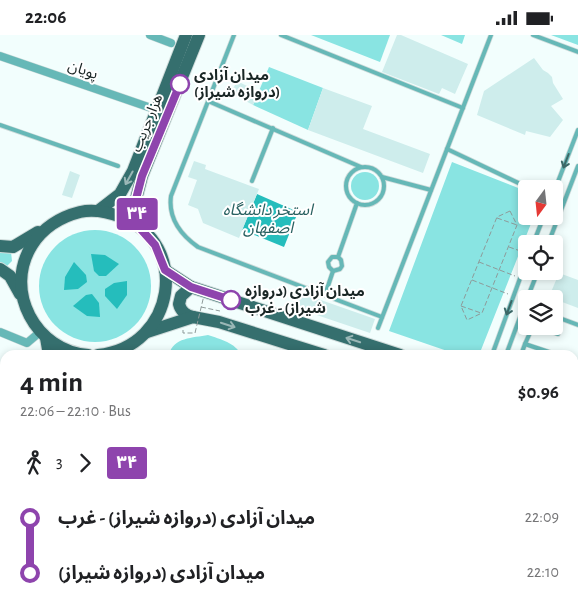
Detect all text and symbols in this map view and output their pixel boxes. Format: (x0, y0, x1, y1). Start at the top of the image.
text: 22:06 (25, 8, 66, 27)
street label: پویان (65, 58, 100, 84)
place label: میدان آزادی (دروازه شیراز) (194, 66, 280, 101)
marker: میدان آزادی (دروازه شیراز) (170, 74, 190, 94)
street label: هزار جریب (129, 92, 166, 154)
one-way arrow (561, 153, 570, 168)
one-way arrow (124, 170, 134, 184)
north arrow (518, 180, 562, 225)
map controls (518, 180, 563, 335)
line badge: ۳۴ (114, 198, 160, 230)
water label: استخر دانشگاه اصفهان (223, 201, 315, 237)
text: ۳۴ (127, 205, 147, 223)
button: locate (518, 235, 563, 280)
place label: میدان آزادی (دروازه شیراز) - غرب (245, 282, 365, 317)
marker: میدان آزادی (دروازه شیراز) - غرب (221, 290, 241, 310)
button: layers (518, 290, 563, 335)
one-way arrow (504, 300, 513, 315)
one-way arrow (220, 320, 236, 330)
one-way arrow (346, 335, 362, 344)
text: 4 min (20, 369, 83, 397)
text: $0.96 (518, 383, 559, 402)
text: 22:06 – 22:10 · Bus (20, 403, 131, 419)
icon: walk (20, 449, 48, 477)
icon: forward (71, 449, 99, 477)
text: 3 (56, 454, 63, 470)
text: ۳۴ (117, 454, 137, 472)
text: میدان آزادی (دروازه شیراز) - غرب (58, 509, 315, 528)
text: 22:09 (525, 509, 559, 525)
text: میدان آزادی (دروازه شیراز) (58, 564, 265, 583)
text: 22:10 (527, 564, 559, 580)

